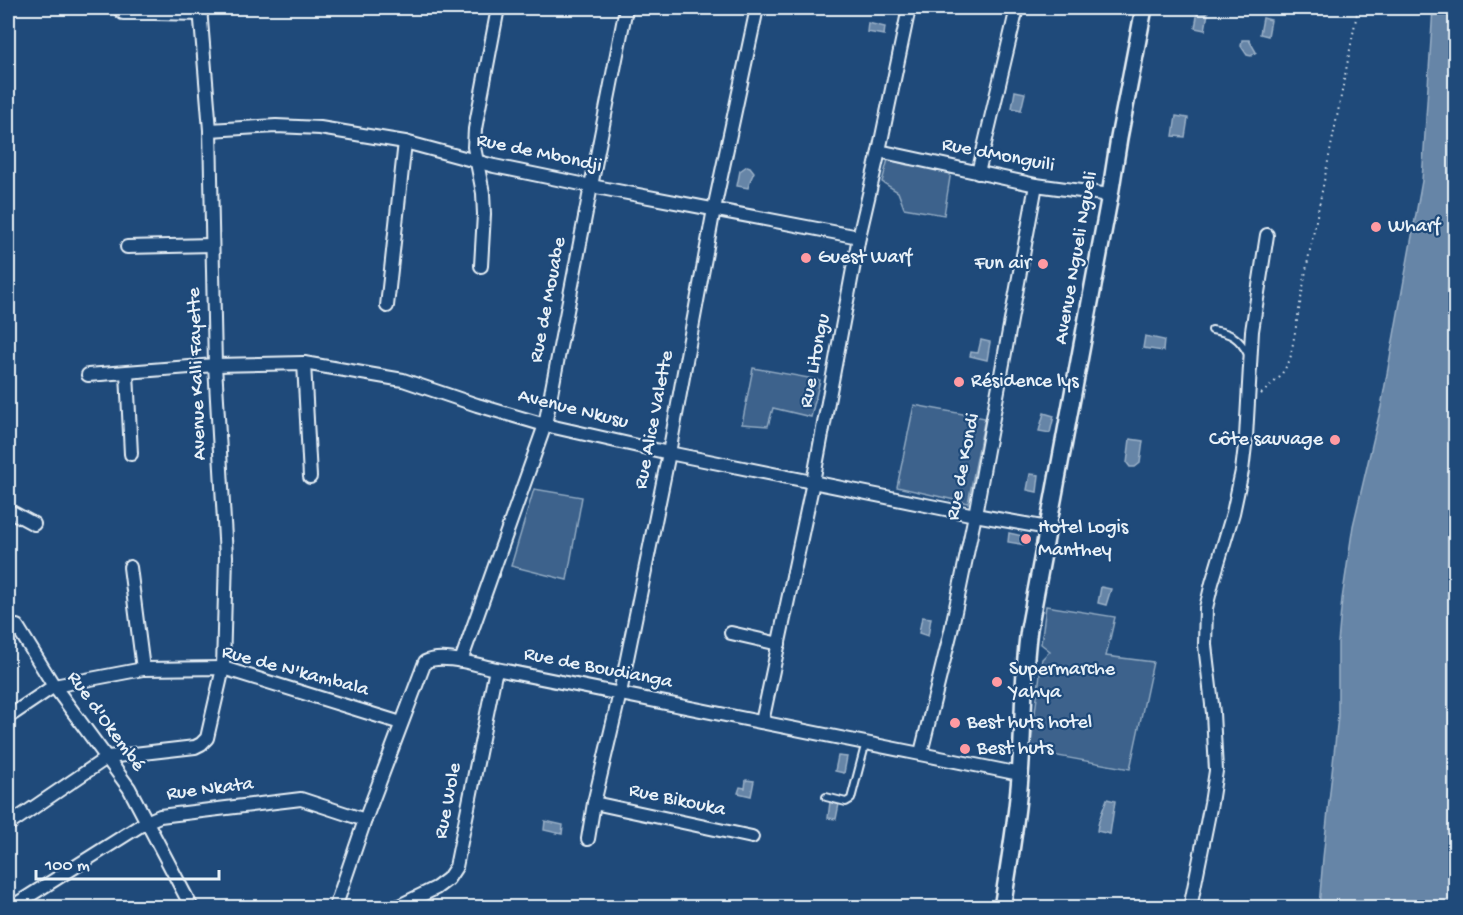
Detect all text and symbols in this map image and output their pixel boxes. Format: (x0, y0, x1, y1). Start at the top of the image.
street label: Rue de Mbondji (474, 129, 604, 179)
street label: Rue dMonguili (940, 134, 1056, 178)
street label: Avenue Ngueli Ngueli (1050, 170, 1104, 346)
place label: Wharf (1388, 216, 1442, 239)
marker: Wharf (1369, 220, 1383, 234)
street label: Rue de Mouabe (526, 235, 573, 365)
place label: Guest Warf (818, 247, 914, 270)
marker: Guest Warf (799, 251, 813, 265)
place label: Fun air (974, 253, 1033, 276)
marker: Fun air (1036, 257, 1050, 271)
street label: Avenue Kalli Fayette (183, 286, 213, 461)
street label: Rue Litongu (796, 311, 837, 410)
street label: Rue Alice Valette (630, 348, 680, 491)
place label: Résidence lys (971, 371, 1079, 394)
marker: Résidence lys (952, 375, 966, 389)
street label: Avenue Nkusu (515, 385, 631, 435)
street label: Rue de Kondi (942, 411, 986, 523)
place label: Côte sauvage (1209, 429, 1324, 452)
marker: Côte sauvage (1328, 433, 1342, 447)
place label: Hotel Logis Manthey (1038, 517, 1129, 563)
marker: Hotel Logis Manthey (1019, 532, 1033, 546)
street label: Rue de N'kambala (219, 641, 372, 703)
street label: Rue de Boudianga (522, 643, 675, 695)
place label: Supermarche Yahya (1007, 659, 1116, 705)
street label: Rue d'Okembé (61, 667, 149, 777)
marker: Supermarche Yahya (990, 675, 1004, 689)
place label: Best huts hotel (966, 712, 1092, 735)
marker: Best huts hotel (948, 716, 962, 730)
place label: Best huts (976, 738, 1054, 761)
marker: Best huts (958, 742, 972, 756)
street label: Rue Wole (430, 760, 468, 841)
street label: Rue Nkata (165, 773, 256, 807)
street label: Rue Bikouka (627, 780, 728, 823)
scale bar (36, 843, 219, 881)
text: 100 m (44, 856, 90, 877)

